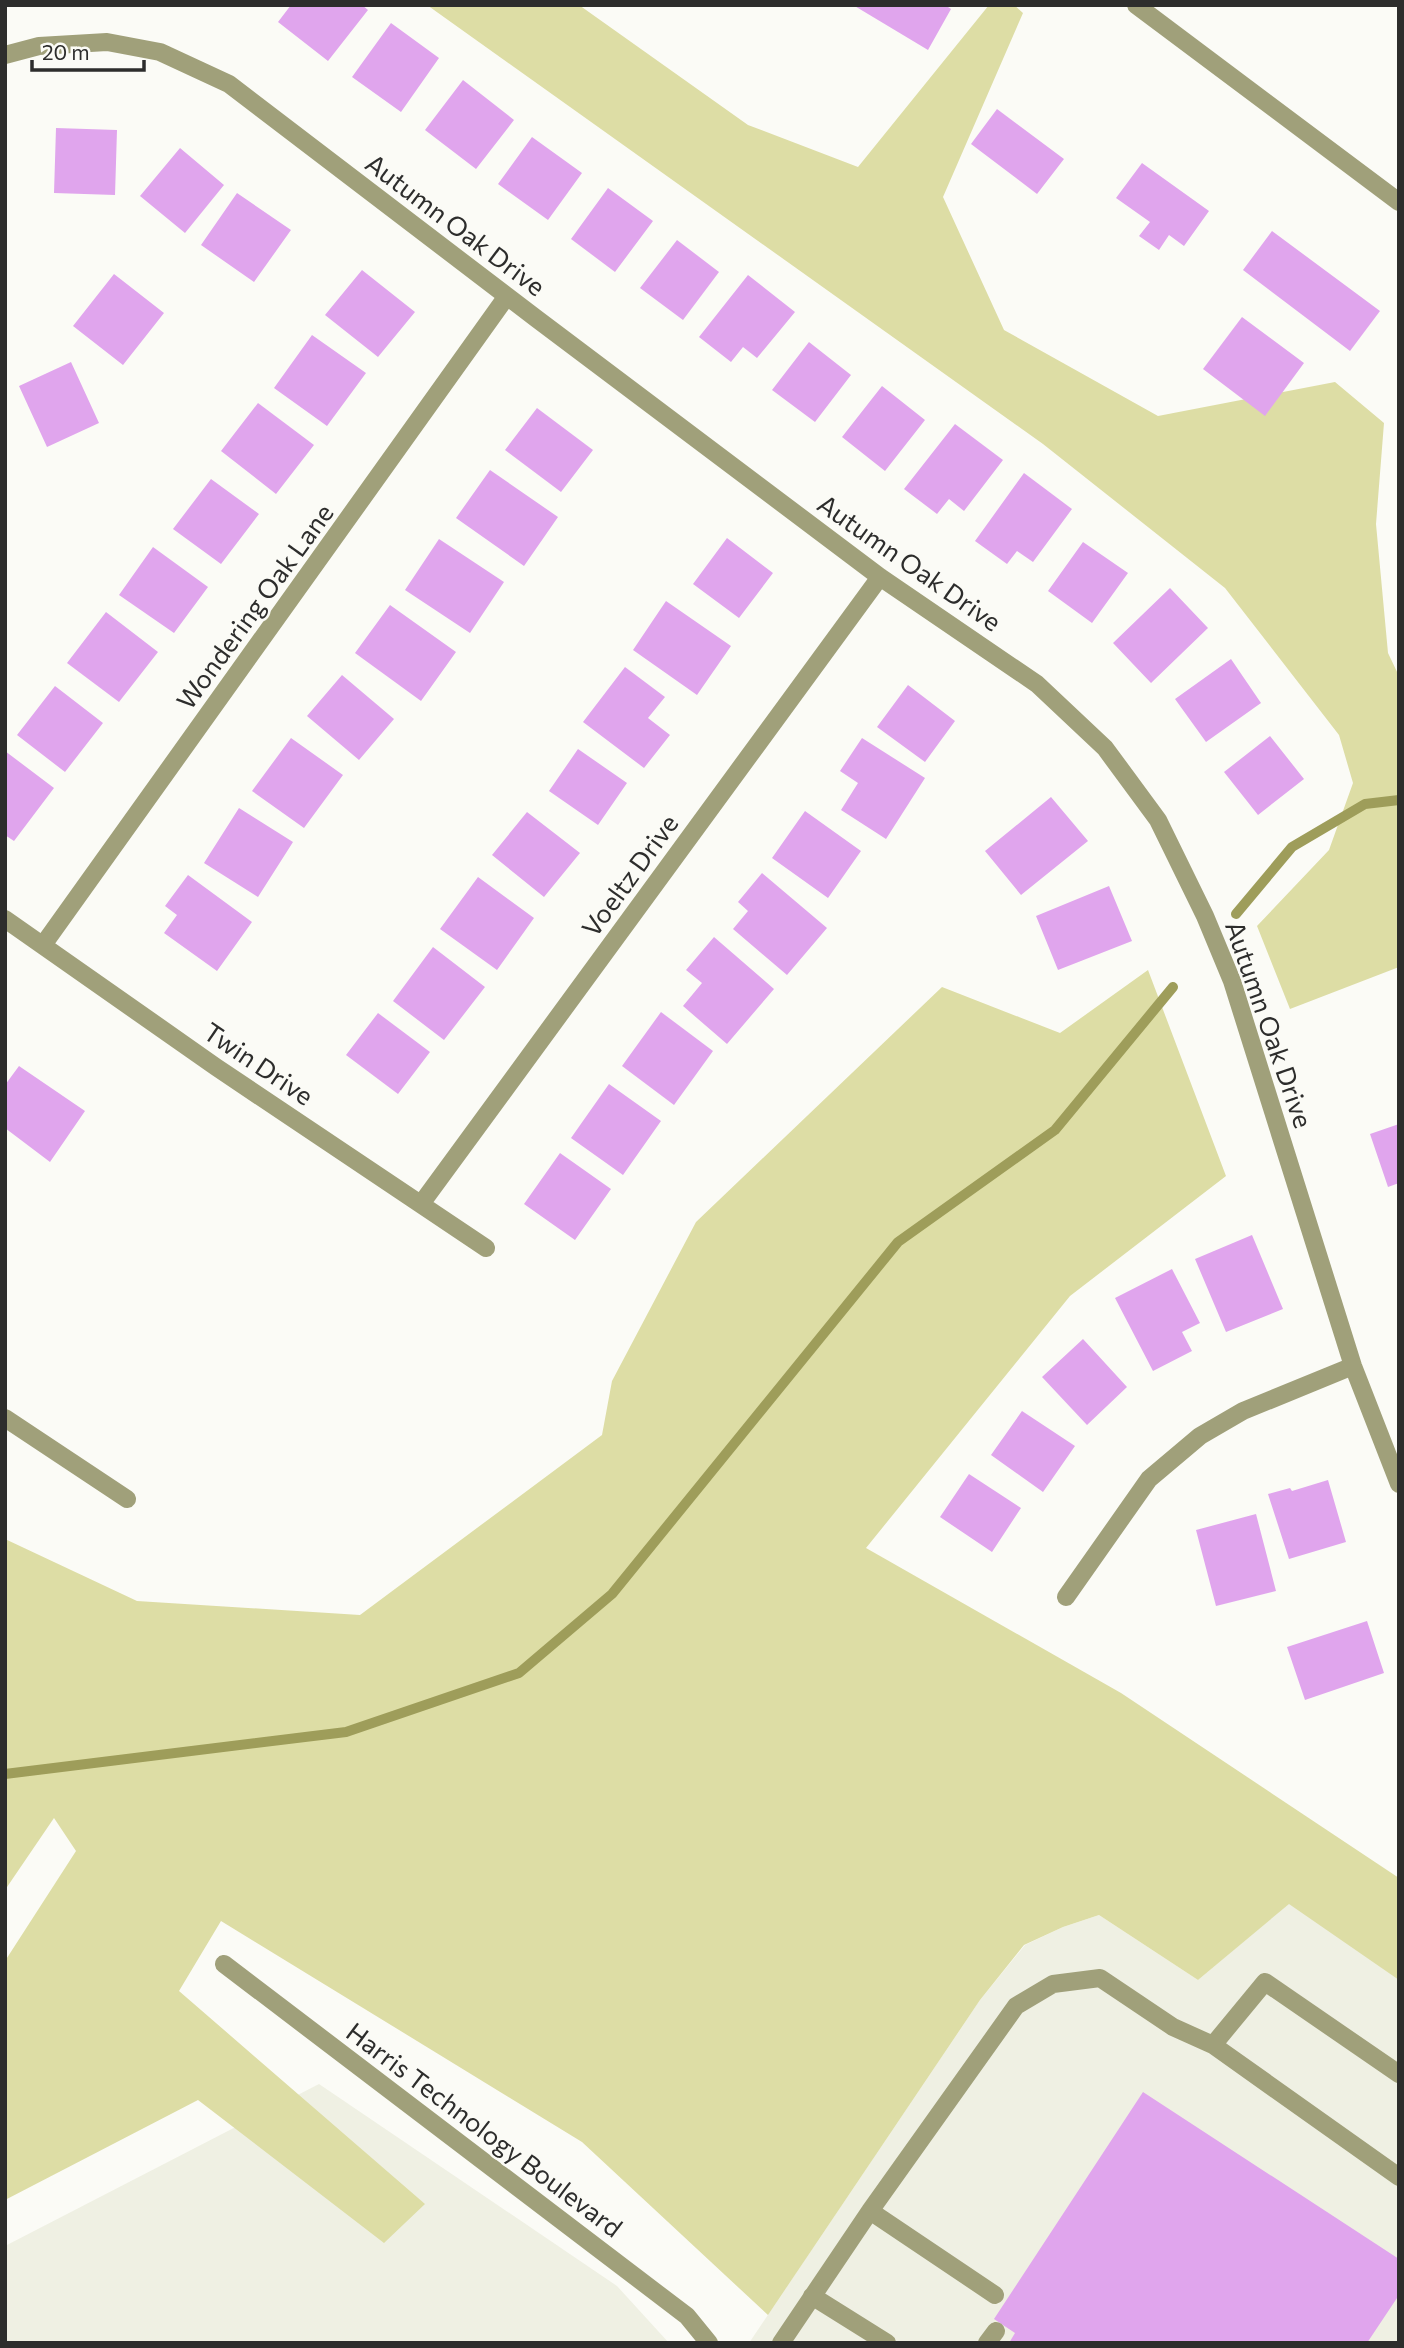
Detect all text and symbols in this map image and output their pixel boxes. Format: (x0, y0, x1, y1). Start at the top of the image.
scale bar (32, 28, 144, 72)
text: 20 m (42, 39, 90, 64)
street label: Autumn Oak Drive (360, 146, 552, 302)
street label: Autumn Oak Drive (812, 487, 1008, 637)
street label: Wondering Oak Lane (169, 497, 339, 715)
street label: Voeltz Drive (574, 808, 684, 942)
street label: Autumn Oak Drive (1220, 917, 1320, 1131)
street label: Twin Drive (198, 1015, 320, 1111)
street label: Harris Technology Boulevard (341, 2015, 629, 2243)

